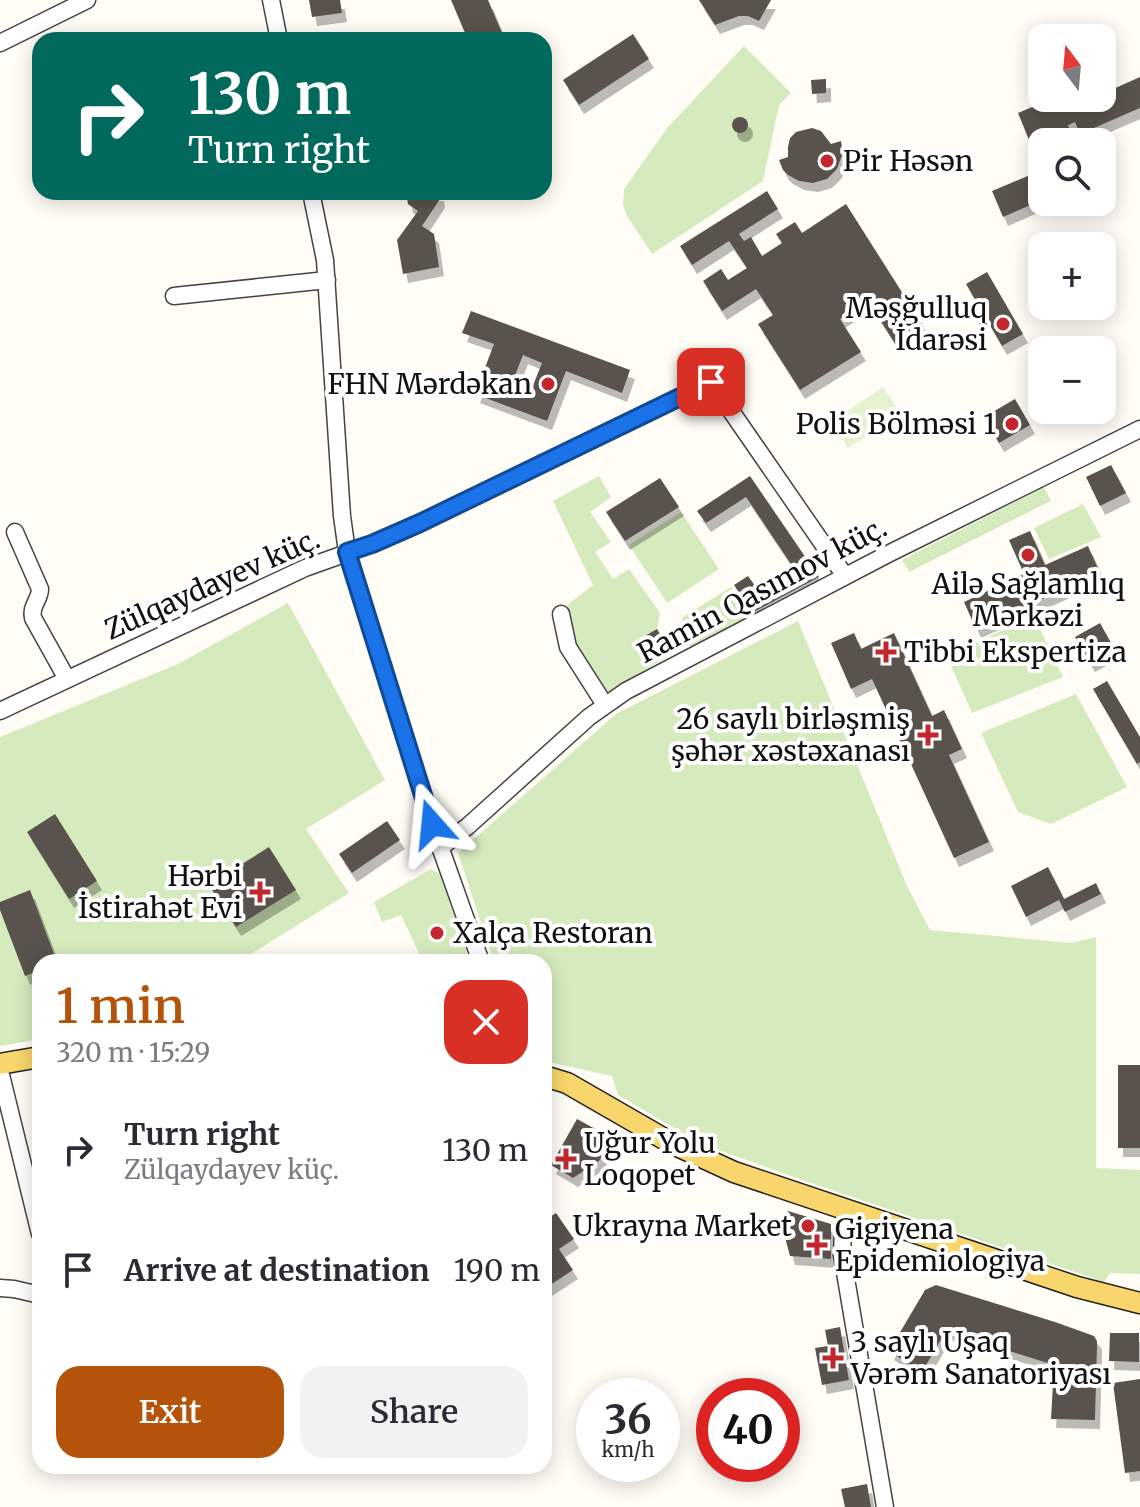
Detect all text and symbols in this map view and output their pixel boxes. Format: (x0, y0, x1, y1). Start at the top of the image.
north arrow (1028, 24, 1116, 112)
map controls (1028, 24, 1116, 424)
text: 130 m (188, 59, 351, 129)
icon: right (56, 64, 160, 168)
text: Turn right (188, 128, 370, 173)
button: search (1028, 128, 1116, 216)
place label: Pir Həsən (843, 143, 973, 179)
marker: Pir Həsən (818, 152, 836, 170)
button: + (1028, 232, 1116, 320)
place label: Məşğulluq İdarəsi (846, 290, 987, 358)
marker: Məşğulluq İdarəsi (994, 315, 1012, 333)
button: − (1028, 336, 1116, 424)
pin (677, 348, 745, 416)
icon: arrive (689, 360, 733, 404)
place label: FHN Mərdəkan (328, 366, 532, 402)
marker: FHN Mərdəkan (539, 375, 557, 393)
place label: Polis Bölməsi 1 (796, 406, 996, 442)
marker: Polis Bölməsi 1 (1003, 415, 1021, 433)
street label: Ramin Qasımov küç. (631, 509, 893, 671)
street label: Zülqaydayev küç. (99, 520, 325, 648)
marker: Ailə Sağlamlıq Mərkəzi (1019, 546, 1037, 564)
place label: Ailə Sağlamlıq Mərkəzi (930, 566, 1125, 634)
place label: Tibbi Ekspertiza (904, 634, 1127, 670)
marker: Tibbi Ekspertiza (875, 641, 897, 663)
place label: 26 saylı birləşmiş şəhər xəstəxanası (671, 701, 910, 769)
marker: 26 saylı birləşmiş şəhər xəstəxanası (917, 724, 939, 746)
position arrow (390, 782, 474, 866)
place label: Hərbi İstirahət Evi (78, 858, 242, 926)
marker: Hərbi İstirahət Evi (249, 881, 271, 903)
place label: Xalça Restoran (453, 915, 653, 951)
marker: Xalça Restoran (428, 924, 446, 942)
text: 1 min (56, 976, 185, 1036)
button: close (444, 980, 528, 1064)
text: 320 m · 15:29 (56, 1036, 210, 1069)
text: Turn right (124, 1115, 280, 1153)
place label: Uğur Yolu Loqopet (584, 1125, 716, 1193)
icon: right (56, 1128, 100, 1172)
text: 130 m (442, 1131, 528, 1169)
marker: Uğur Yolu Loqopet (555, 1148, 577, 1170)
text: Zülqaydayev küç. (124, 1153, 339, 1186)
place label: Ukrayna Market (573, 1208, 792, 1244)
place label: Gigiyena Epidemiologiya (835, 1211, 1045, 1279)
marker: Ukrayna Market (799, 1217, 817, 1235)
marker: Gigiyena Epidemiologiya (806, 1234, 828, 1256)
icon: arrive (56, 1248, 100, 1292)
text: Arrive at destination (124, 1251, 430, 1289)
text: 190 m (454, 1251, 540, 1289)
place label: 3 saylı Uşaq Vərəm Sanatoriyası (850, 1324, 1111, 1392)
marker: 3 saylı Uşaq Vərəm Sanatoriyası (822, 1347, 844, 1369)
button: Exit (56, 1366, 284, 1458)
button: Share (300, 1366, 528, 1458)
speed limit sign: 40 (696, 1378, 800, 1482)
text: 36 (604, 1395, 652, 1445)
text: km/h (602, 1437, 654, 1462)

